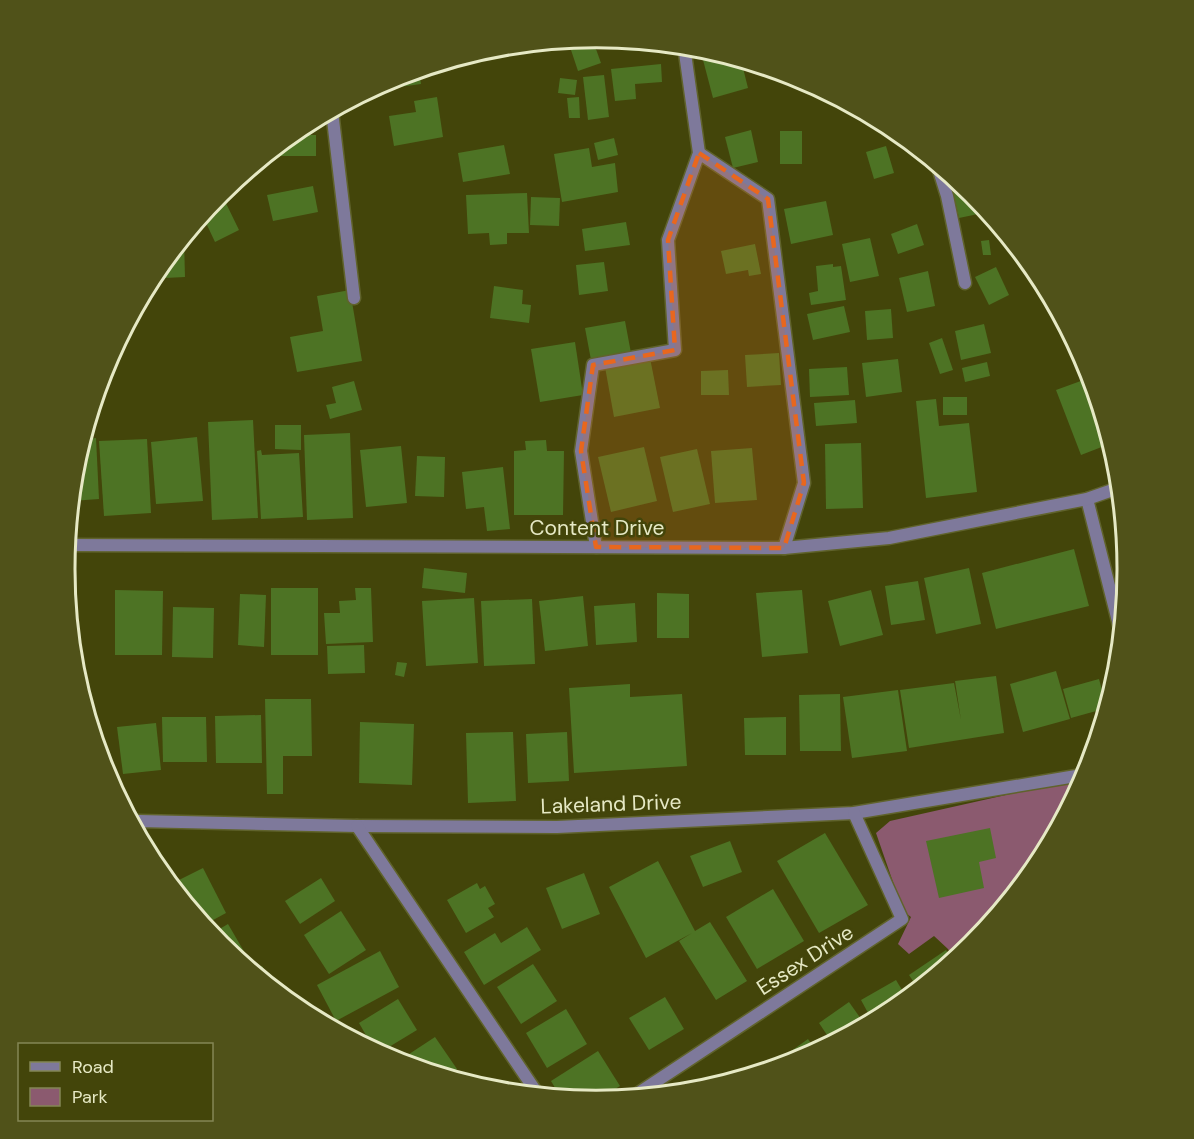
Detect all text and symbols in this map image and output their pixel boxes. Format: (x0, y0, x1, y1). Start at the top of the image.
street label: Content Drive (529, 514, 665, 542)
street label: Lakeland Drive (540, 788, 682, 820)
street label: Essex Drive (751, 918, 859, 1002)
legend (18, 1043, 213, 1121)
text: Road (72, 1055, 114, 1079)
text: Park (72, 1085, 108, 1109)

